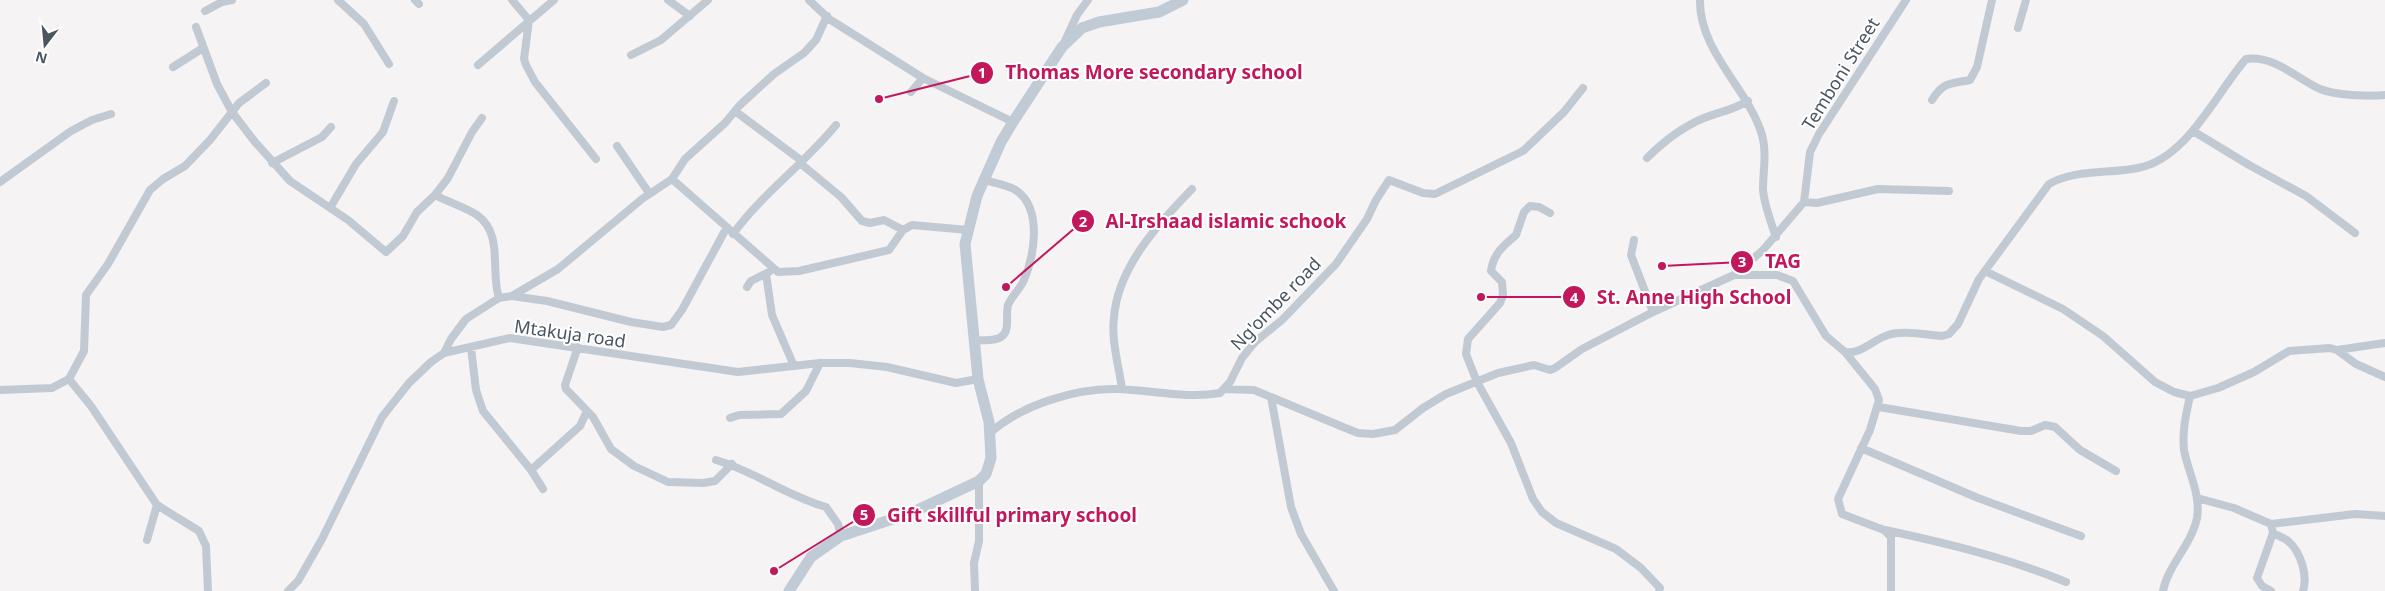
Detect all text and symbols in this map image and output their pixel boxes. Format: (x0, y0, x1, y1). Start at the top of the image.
street label: Temboni Street (1796, 12, 1885, 134)
north arrow (20, 20, 70, 70)
text: N (33, 47, 49, 69)
callout: Thomas More secondary school (970, 56, 1312, 90)
text: Thomas More secondary school (1005, 59, 1303, 85)
text: 1 (978, 62, 986, 82)
callout: Al-Irshaad islamic schook (1070, 204, 1356, 238)
text: Al-Irshaad islamic schook (1106, 208, 1347, 234)
text: 2 (1079, 211, 1088, 231)
callout: TAG (1730, 245, 1811, 279)
text: TAG (1765, 248, 1801, 274)
text: 3 (1738, 251, 1746, 271)
street label: Ng'ombe road (1225, 252, 1326, 355)
callout: St. Anne High School (1561, 280, 1801, 314)
text: St. Anne High School (1597, 284, 1791, 310)
text: 4 (1570, 287, 1579, 307)
street label: Mtakuja road (513, 313, 627, 353)
callout: Gift skillful primary school (852, 498, 1147, 532)
text: Gift skillful primary school (887, 502, 1137, 528)
text: 5 (860, 504, 868, 524)

